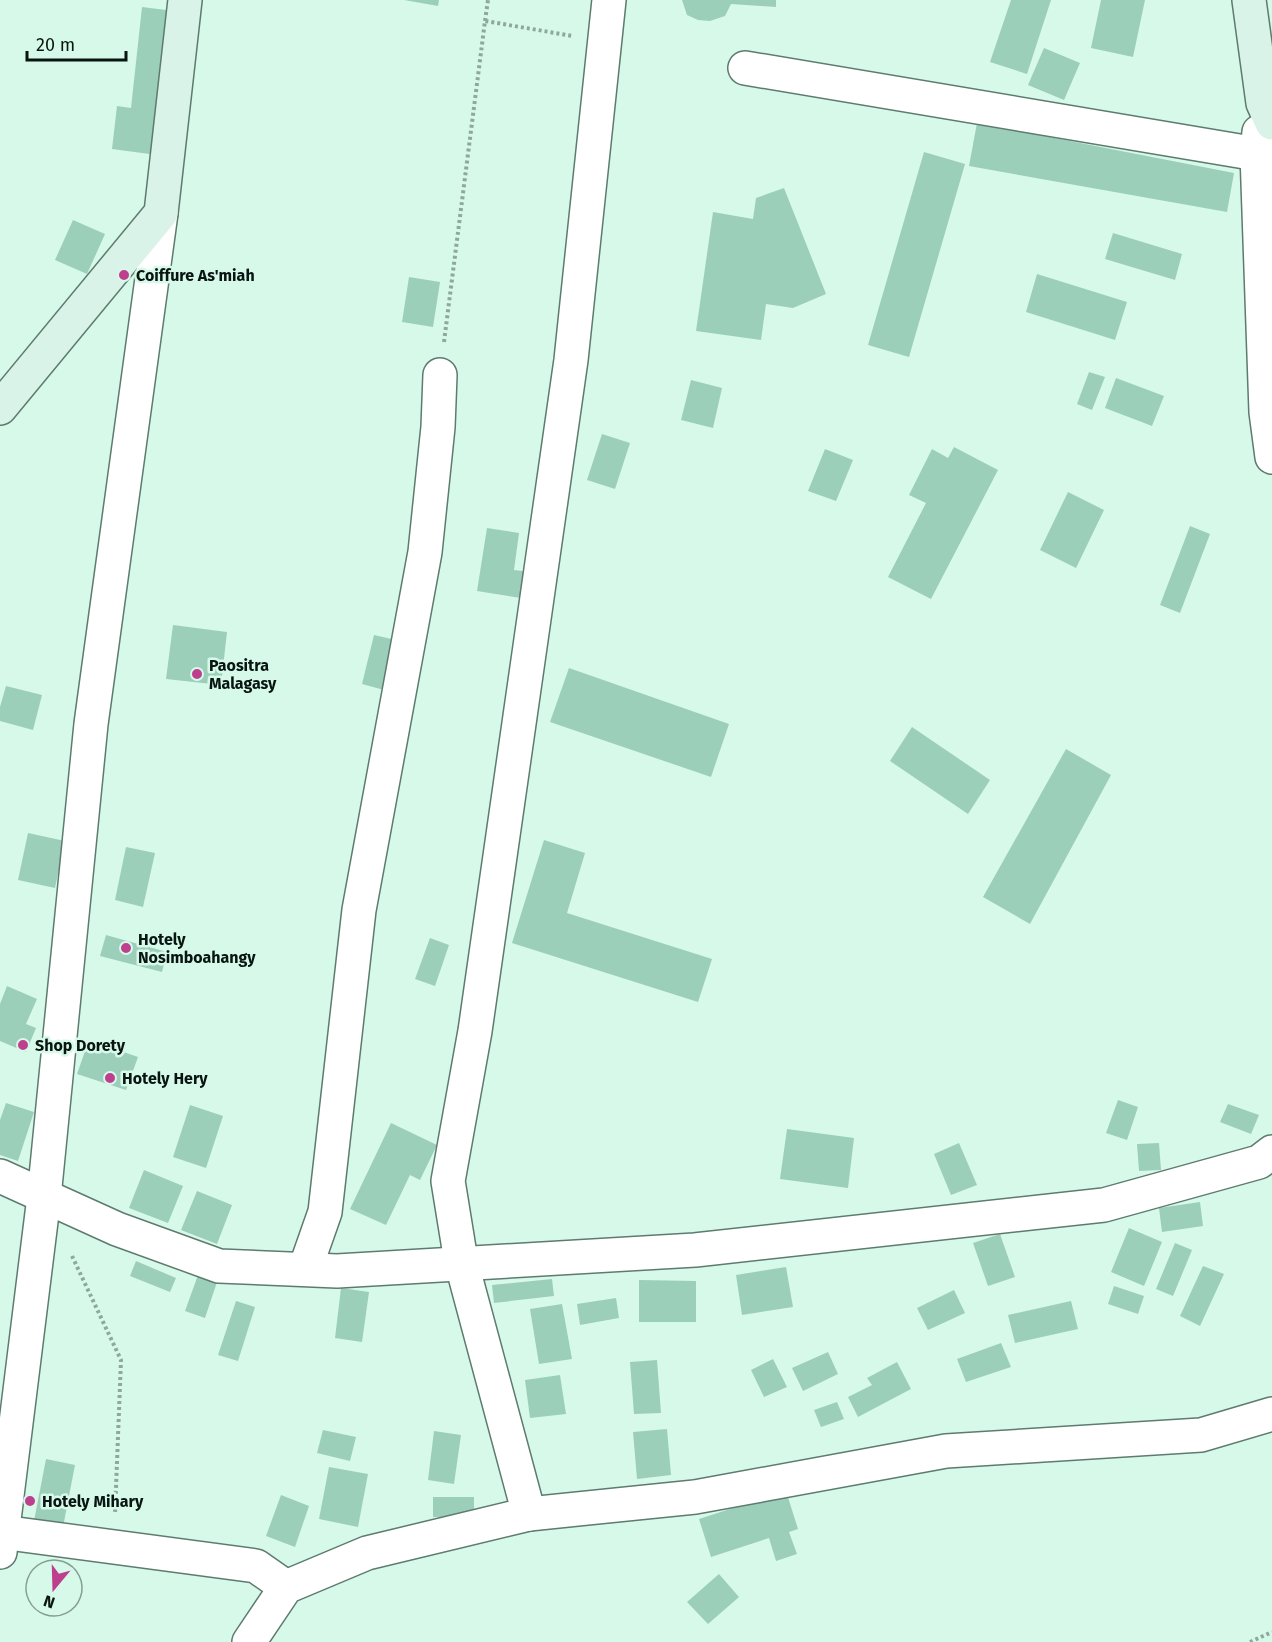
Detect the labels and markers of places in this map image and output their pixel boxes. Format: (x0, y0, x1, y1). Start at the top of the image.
place label: Coiffure As'miah (136, 266, 255, 285)
marker: Coiffure As'miah (117, 268, 131, 282)
place label: Paositra Malagasy (209, 656, 277, 693)
marker: Paositra Malagasy (190, 667, 204, 681)
place label: Hotely Nosimboahangy (138, 930, 256, 967)
marker: Hotely Nosimboahangy (119, 941, 133, 955)
place label: Shop Dorety (35, 1036, 126, 1055)
marker: Shop Dorety (16, 1038, 30, 1052)
place label: Hotely Hery (122, 1069, 208, 1088)
marker: Hotely Hery (103, 1071, 117, 1085)
place label: Hotely Mihary (42, 1492, 144, 1511)
marker: Hotely Mihary (23, 1494, 37, 1508)

